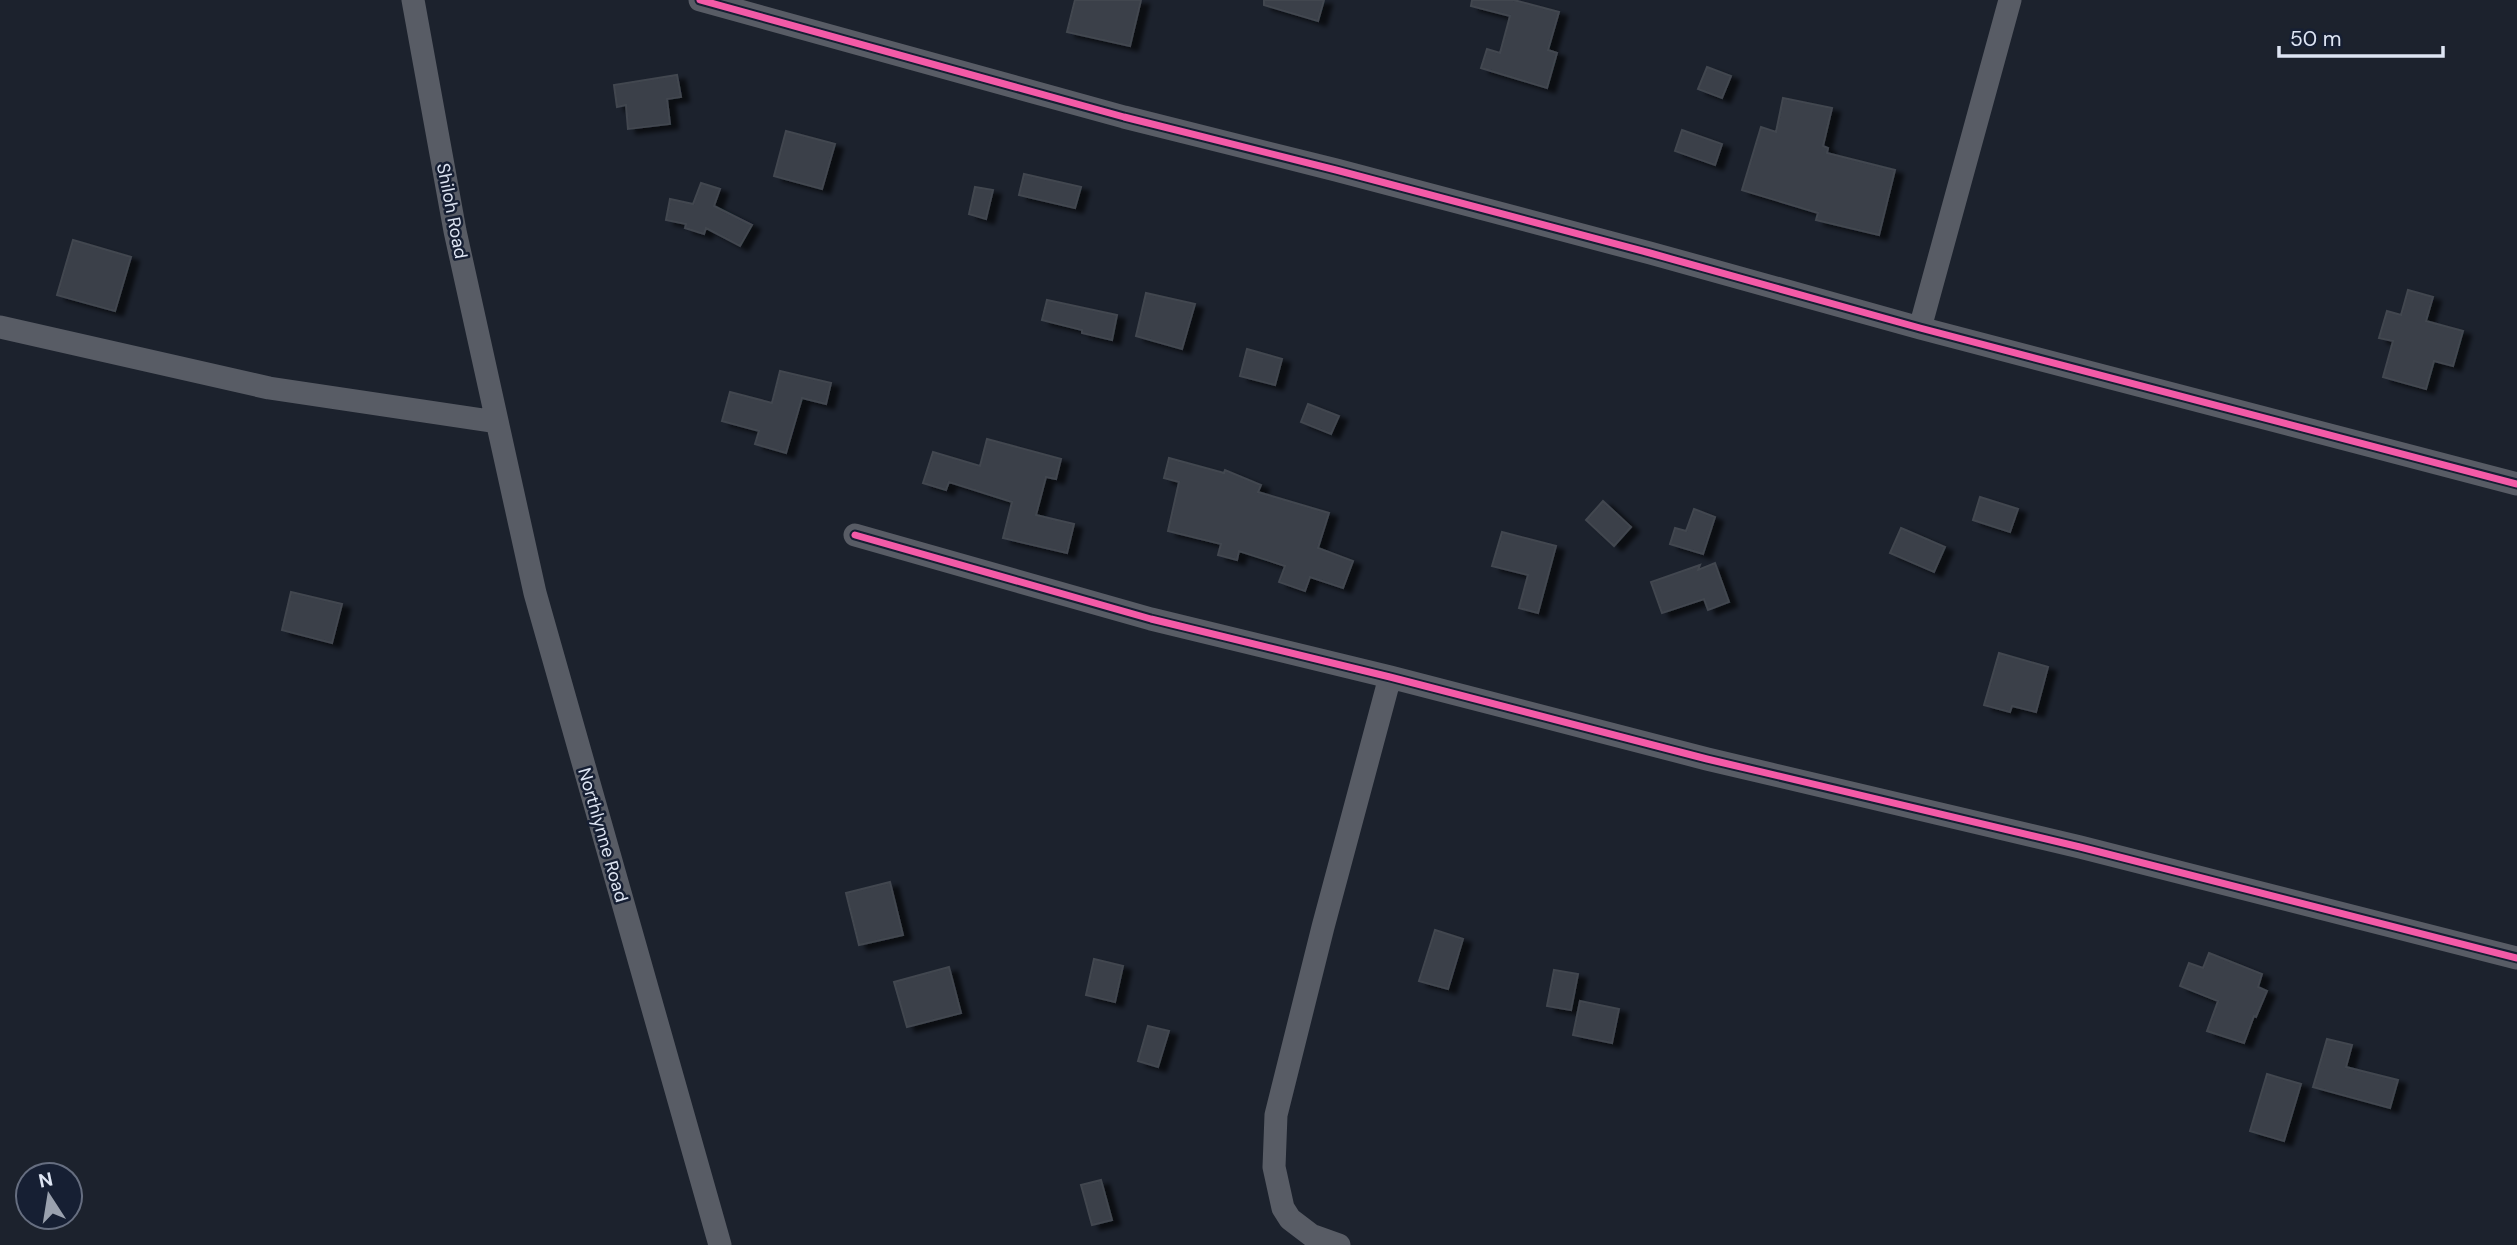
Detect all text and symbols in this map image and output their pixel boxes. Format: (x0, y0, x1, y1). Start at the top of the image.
scale bar (2279, 14, 2444, 58)
text: 50 m (2290, 25, 2341, 53)
street label: Shiloh Road (431, 161, 473, 261)
street label: Northlynne Road (572, 765, 634, 905)
north arrow (14, 1161, 84, 1231)
text: N (36, 1166, 55, 1194)

